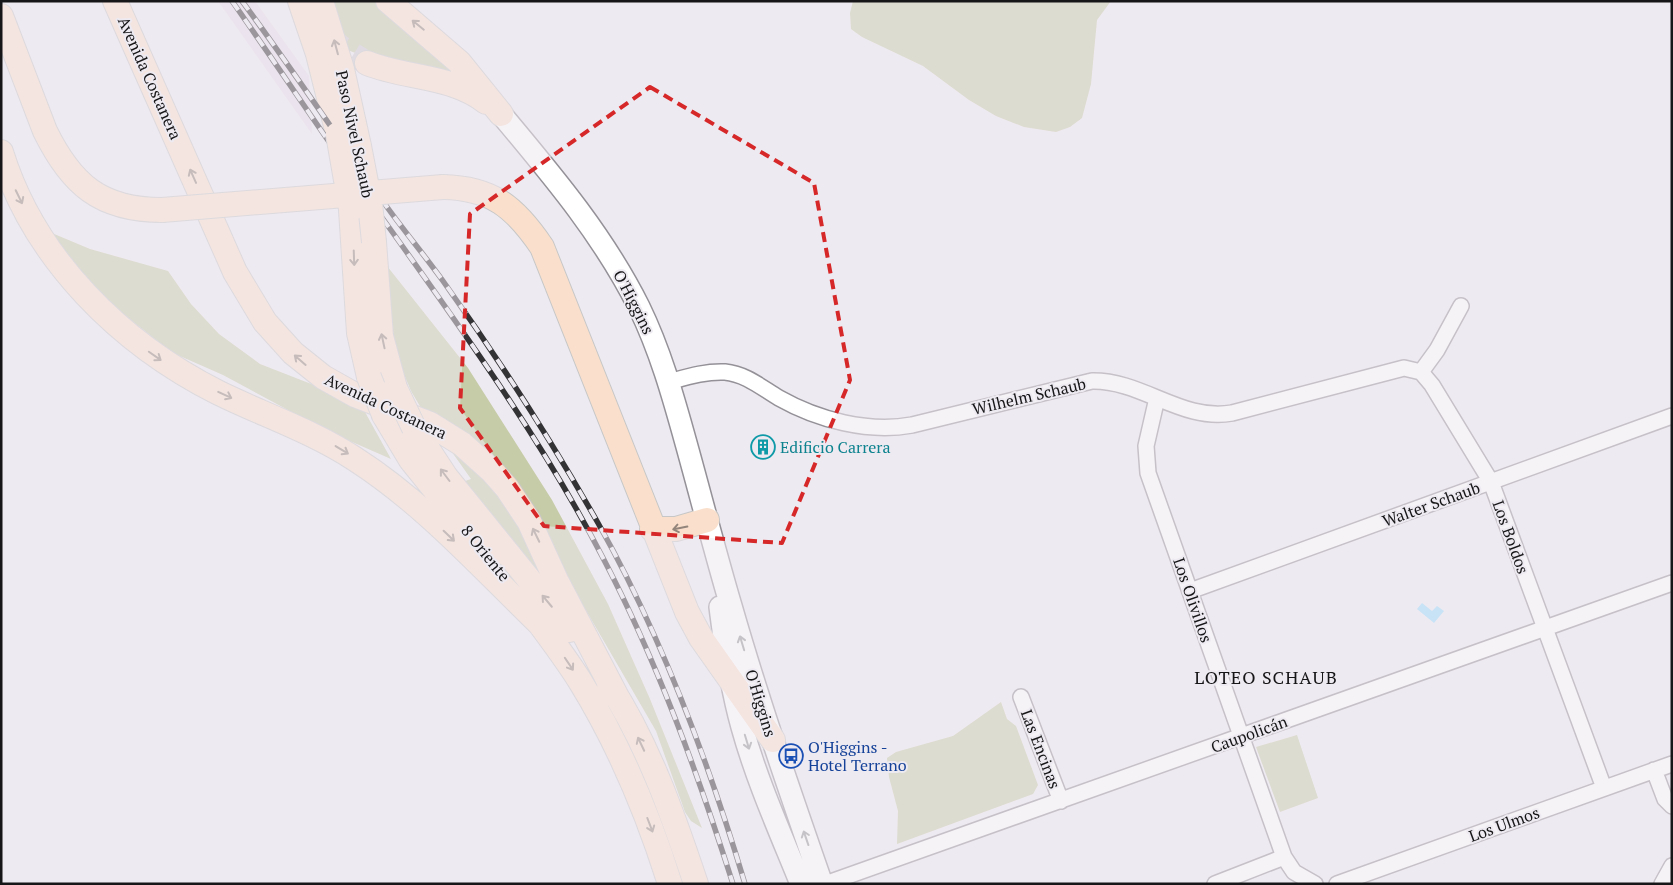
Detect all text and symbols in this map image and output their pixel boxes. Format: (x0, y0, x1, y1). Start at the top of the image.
street label: Avenida Costanera (113, 13, 187, 143)
one-way arrow (411, 20, 424, 31)
one-way arrow (331, 39, 340, 55)
street label: Paso Nivel Schaub (331, 68, 379, 200)
one-way arrow (188, 169, 198, 184)
one-way arrow (15, 190, 25, 205)
one-way arrow (350, 250, 359, 266)
street label: O'Higgins (608, 266, 660, 338)
one-way arrow (377, 333, 387, 349)
one-way arrow (148, 351, 162, 361)
one-way arrow (294, 354, 307, 365)
street label: Avenida Costanera (321, 368, 451, 444)
street label: Wilhelm Schaub (970, 372, 1088, 420)
one-way arrow (217, 391, 232, 401)
building icon: Edificio Carrera (750, 434, 776, 460)
place label: Edificio Carrera (780, 436, 891, 458)
one-way arrow (334, 446, 348, 456)
one-way arrow (439, 469, 450, 482)
street label: Walter Schaub (1379, 476, 1483, 532)
street label: Los Boldos (1488, 497, 1534, 577)
street label: 8 Oriente (456, 520, 516, 586)
one-way arrow (673, 524, 689, 534)
one-way arrow (531, 528, 540, 543)
one-way arrow (443, 530, 455, 542)
street label: Los Olivillos (1168, 555, 1218, 645)
one-way arrow (542, 595, 553, 608)
one-way arrow (737, 636, 747, 652)
one-way arrow (564, 657, 574, 671)
district label: LOTEO SCHAUB (1194, 665, 1338, 689)
street label: O'Higgins (740, 667, 782, 740)
street label: Las Encinas (1016, 706, 1066, 792)
street label: Caupolicán (1208, 710, 1291, 758)
one-way arrow (742, 734, 752, 750)
place label: O'Higgins - Hotel Terrano (808, 736, 907, 776)
one-way arrow (636, 737, 646, 752)
bus stop icon: O'Higgins - Hotel Terrano (778, 743, 804, 769)
street label: Los Ulmos (1466, 801, 1542, 847)
one-way arrow (646, 817, 655, 832)
one-way arrow (801, 830, 810, 846)

